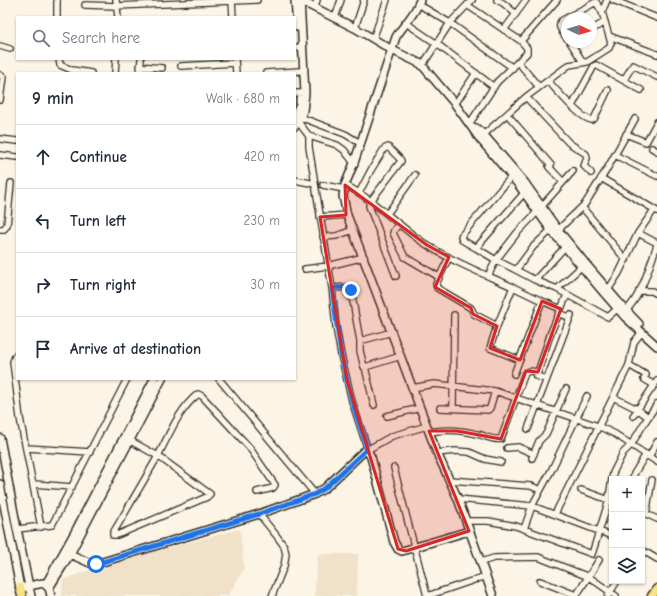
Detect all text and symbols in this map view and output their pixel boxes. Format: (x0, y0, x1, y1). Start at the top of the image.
north arrow (561, 12, 597, 48)
search box (16, 16, 296, 60)
icon: search (30, 27, 52, 49)
text: Search here (62, 29, 140, 47)
text: 9 min (32, 89, 74, 108)
text: Walk · 680 m (206, 91, 280, 106)
icon: ahead (32, 146, 54, 168)
text: Continue (70, 148, 127, 166)
text: 420 m (244, 149, 280, 164)
icon: left (32, 210, 54, 232)
text: Turn left (70, 212, 126, 230)
text: 230 m (244, 213, 280, 228)
icon: right (32, 274, 54, 296)
text: Turn right (70, 276, 136, 294)
text: 30 m (250, 277, 280, 292)
route end (342, 281, 360, 299)
icon: arrive (32, 338, 54, 360)
text: Arrive at destination (70, 340, 201, 358)
map controls (609, 476, 645, 584)
button: + (609, 476, 645, 512)
button: − (609, 512, 645, 548)
button: layers (609, 548, 645, 584)
route start (87, 555, 105, 573)

